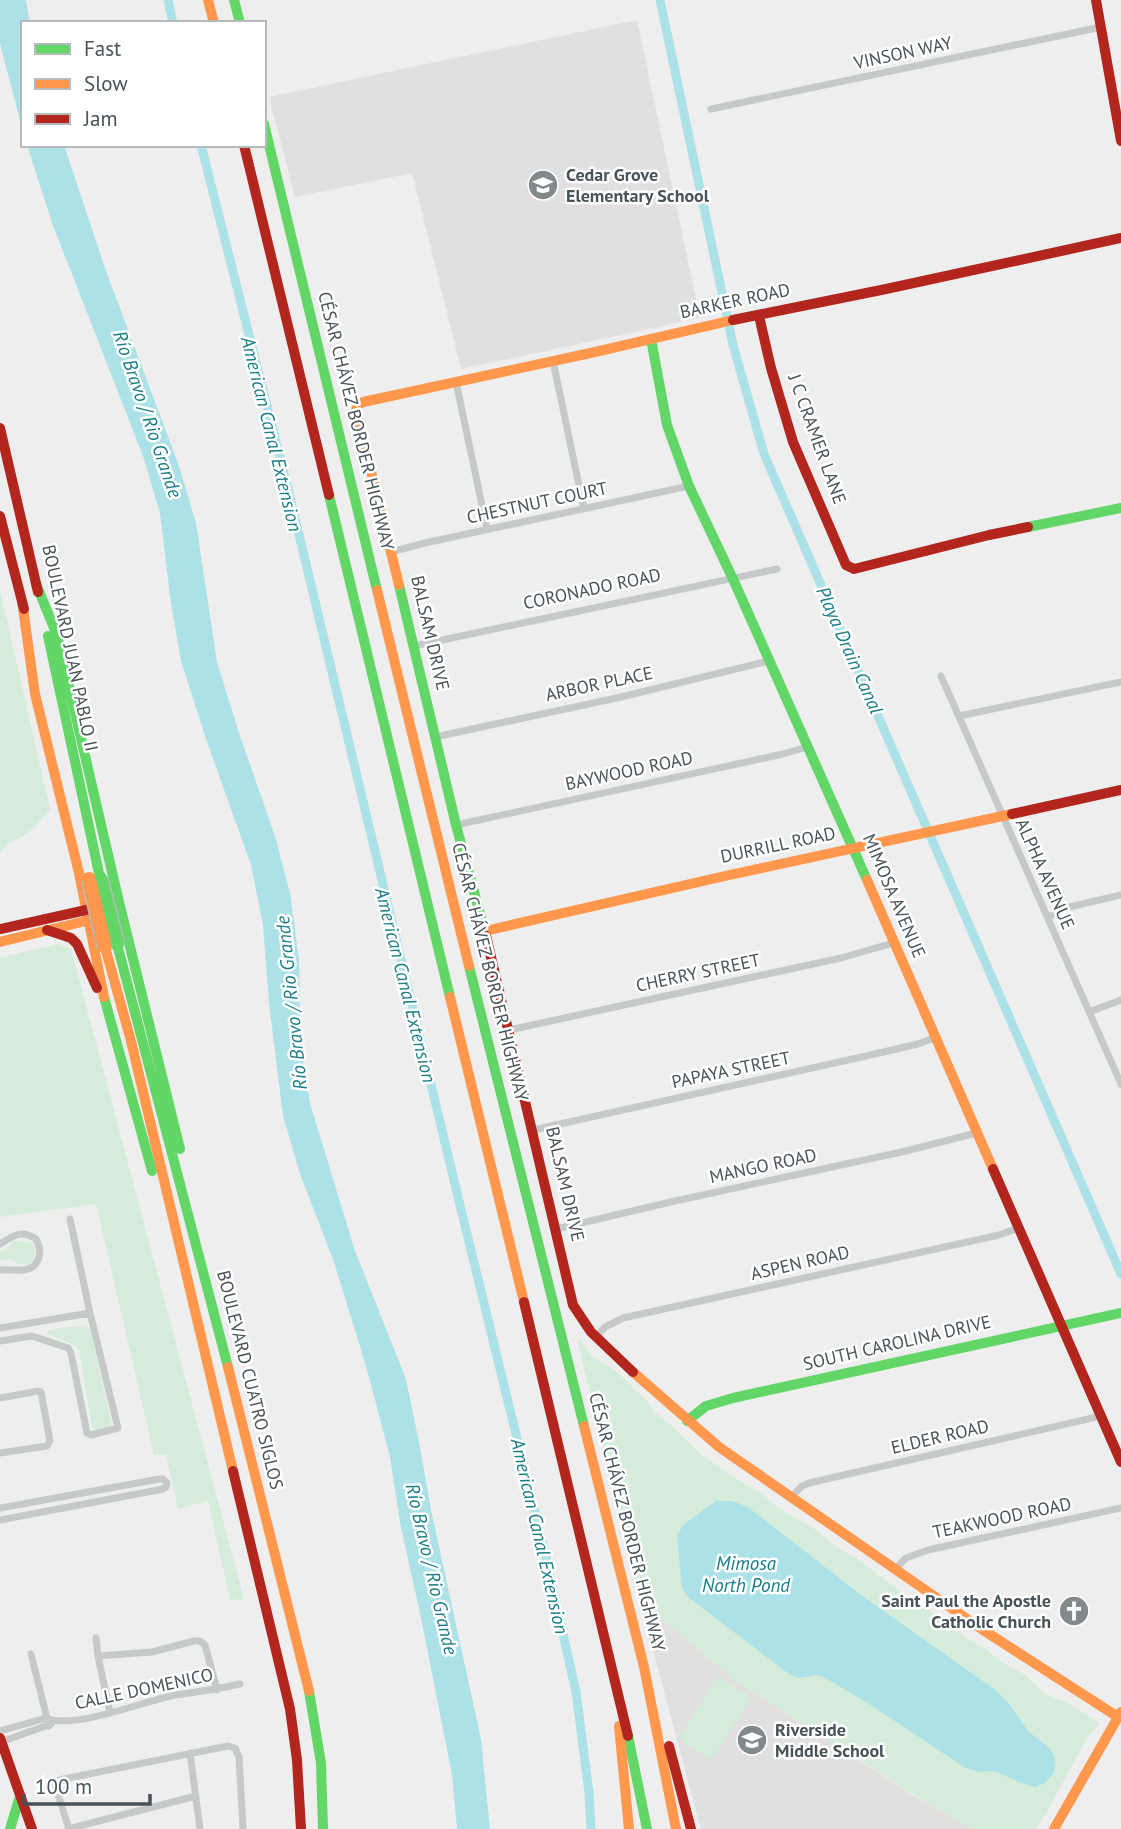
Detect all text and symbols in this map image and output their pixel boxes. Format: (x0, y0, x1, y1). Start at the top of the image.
legend (21, 21, 266, 147)
street label: VINSON WAY (851, 31, 954, 74)
text: Fast (84, 35, 121, 62)
text: Slow (84, 70, 128, 97)
text: Jam (83, 105, 118, 132)
place label: Cedar Grove Elementary School (566, 163, 710, 207)
school or university icon: Cedar Grove Elementary School (526, 168, 560, 202)
street label: BARKER ROAD (678, 278, 792, 323)
street label: CÉSAR CHÁVEZ BORDER HIGHWAY (313, 289, 400, 553)
water label: Río Bravo / Rio Grande (108, 327, 188, 501)
water label: American Canal Extension (236, 333, 308, 534)
street label: J C CRAMER LANE (783, 370, 852, 507)
street label: CHESTNUT COURT (465, 476, 609, 529)
street label: BOULEVARD JUAN PABLO II (37, 542, 104, 753)
street label: CORONADO ROAD (521, 563, 663, 614)
street label: BALSAM DRIVE (406, 573, 455, 693)
water label: Playa Drain Canal (811, 582, 889, 718)
street label: ARBOR PLACE (543, 661, 655, 706)
street label: BAYWOOD ROAD (563, 746, 695, 795)
street label: ALPHA AVENUE (1011, 815, 1080, 933)
street label: DURRILL ROAD (718, 821, 837, 868)
street label: MIMOSA AVENUE (858, 830, 931, 961)
street label: CÉSAR CHÁVEZ BORDER HIGHWAY (447, 840, 534, 1104)
water label: American Canal Extension (370, 884, 442, 1085)
water label: Río Bravo / Rio Grande (270, 915, 312, 1091)
street label: CHERRY STREET (634, 948, 762, 997)
street label: PAPAYA STREET (669, 1046, 792, 1093)
street label: BALSAM DRIVE (541, 1124, 590, 1244)
street label: MANGO ROAD (707, 1143, 819, 1188)
street label: ASPEN ROAD (748, 1240, 852, 1285)
street label: BOULEVARD CUATRO SIGLOS (212, 1268, 289, 1492)
street label: SOUTH CAROLINA DRIVE (801, 1310, 993, 1375)
street label: CÉSAR CHÁVEZ BORDER HIGHWAY (584, 1390, 671, 1654)
street label: ELDER ROAD (889, 1414, 991, 1459)
water label: American Canal Extension (506, 1435, 574, 1636)
water label: Río Bravo / Rio Grande (401, 1481, 463, 1657)
street label: TEAKWOOD ROAD (931, 1492, 1073, 1543)
water label: Mimosa North Pond (702, 1551, 791, 1597)
place label: Saint Paul the Apostle Catholic Church (881, 1589, 1051, 1633)
church icon: Saint Paul the Apostle Catholic Church (1057, 1594, 1091, 1628)
street label: CALLE DOMENICO (73, 1663, 215, 1714)
place label: Riverside Middle School (775, 1718, 885, 1762)
school or university icon: Riverside Middle School (735, 1723, 769, 1757)
scale bar (24, 1762, 150, 1806)
text: 100 m (35, 1773, 92, 1800)

